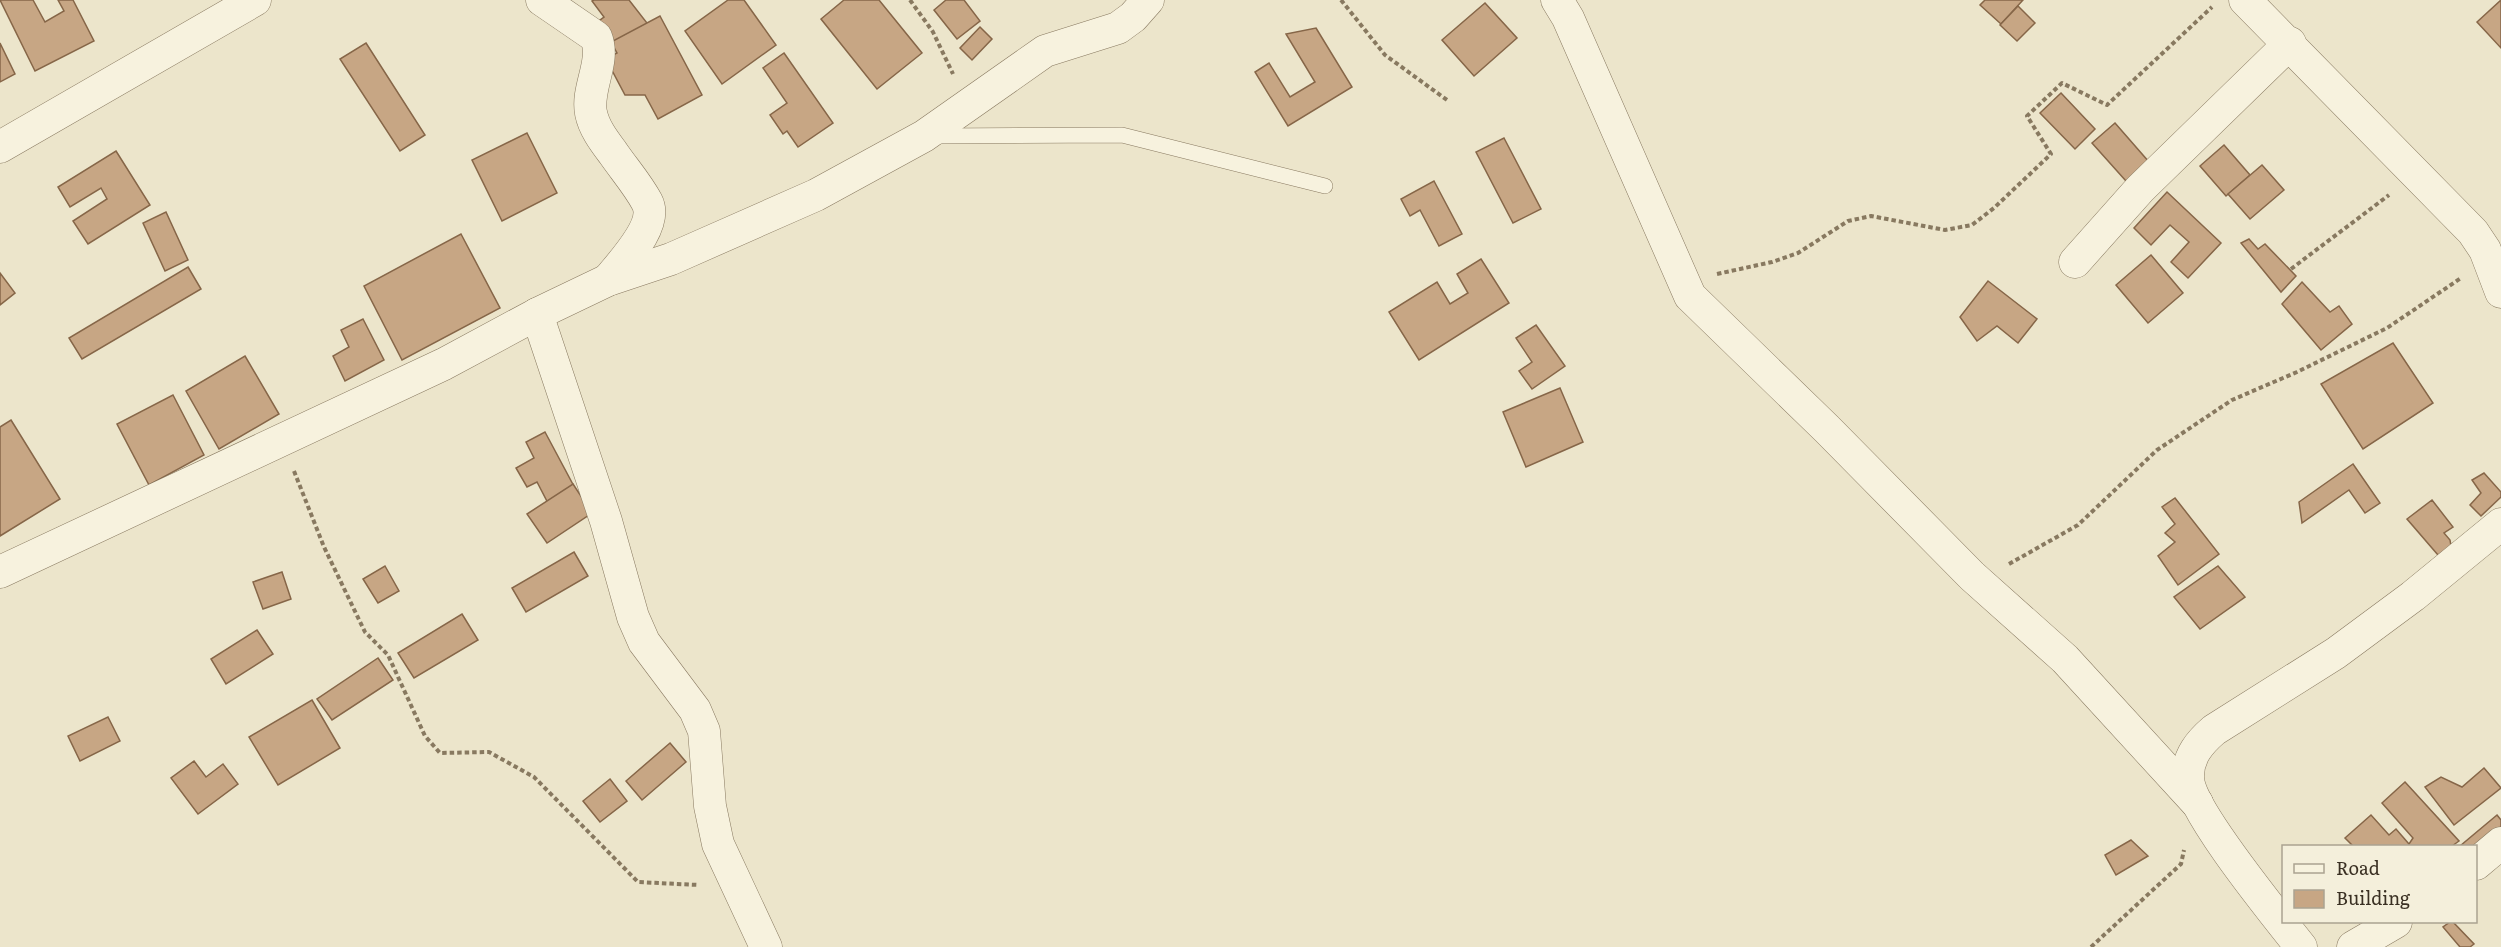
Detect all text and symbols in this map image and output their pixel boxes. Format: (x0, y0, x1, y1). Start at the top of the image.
legend (2282, 845, 2477, 923)
text: Road (2336, 854, 2380, 881)
text: Building (2336, 884, 2411, 911)

